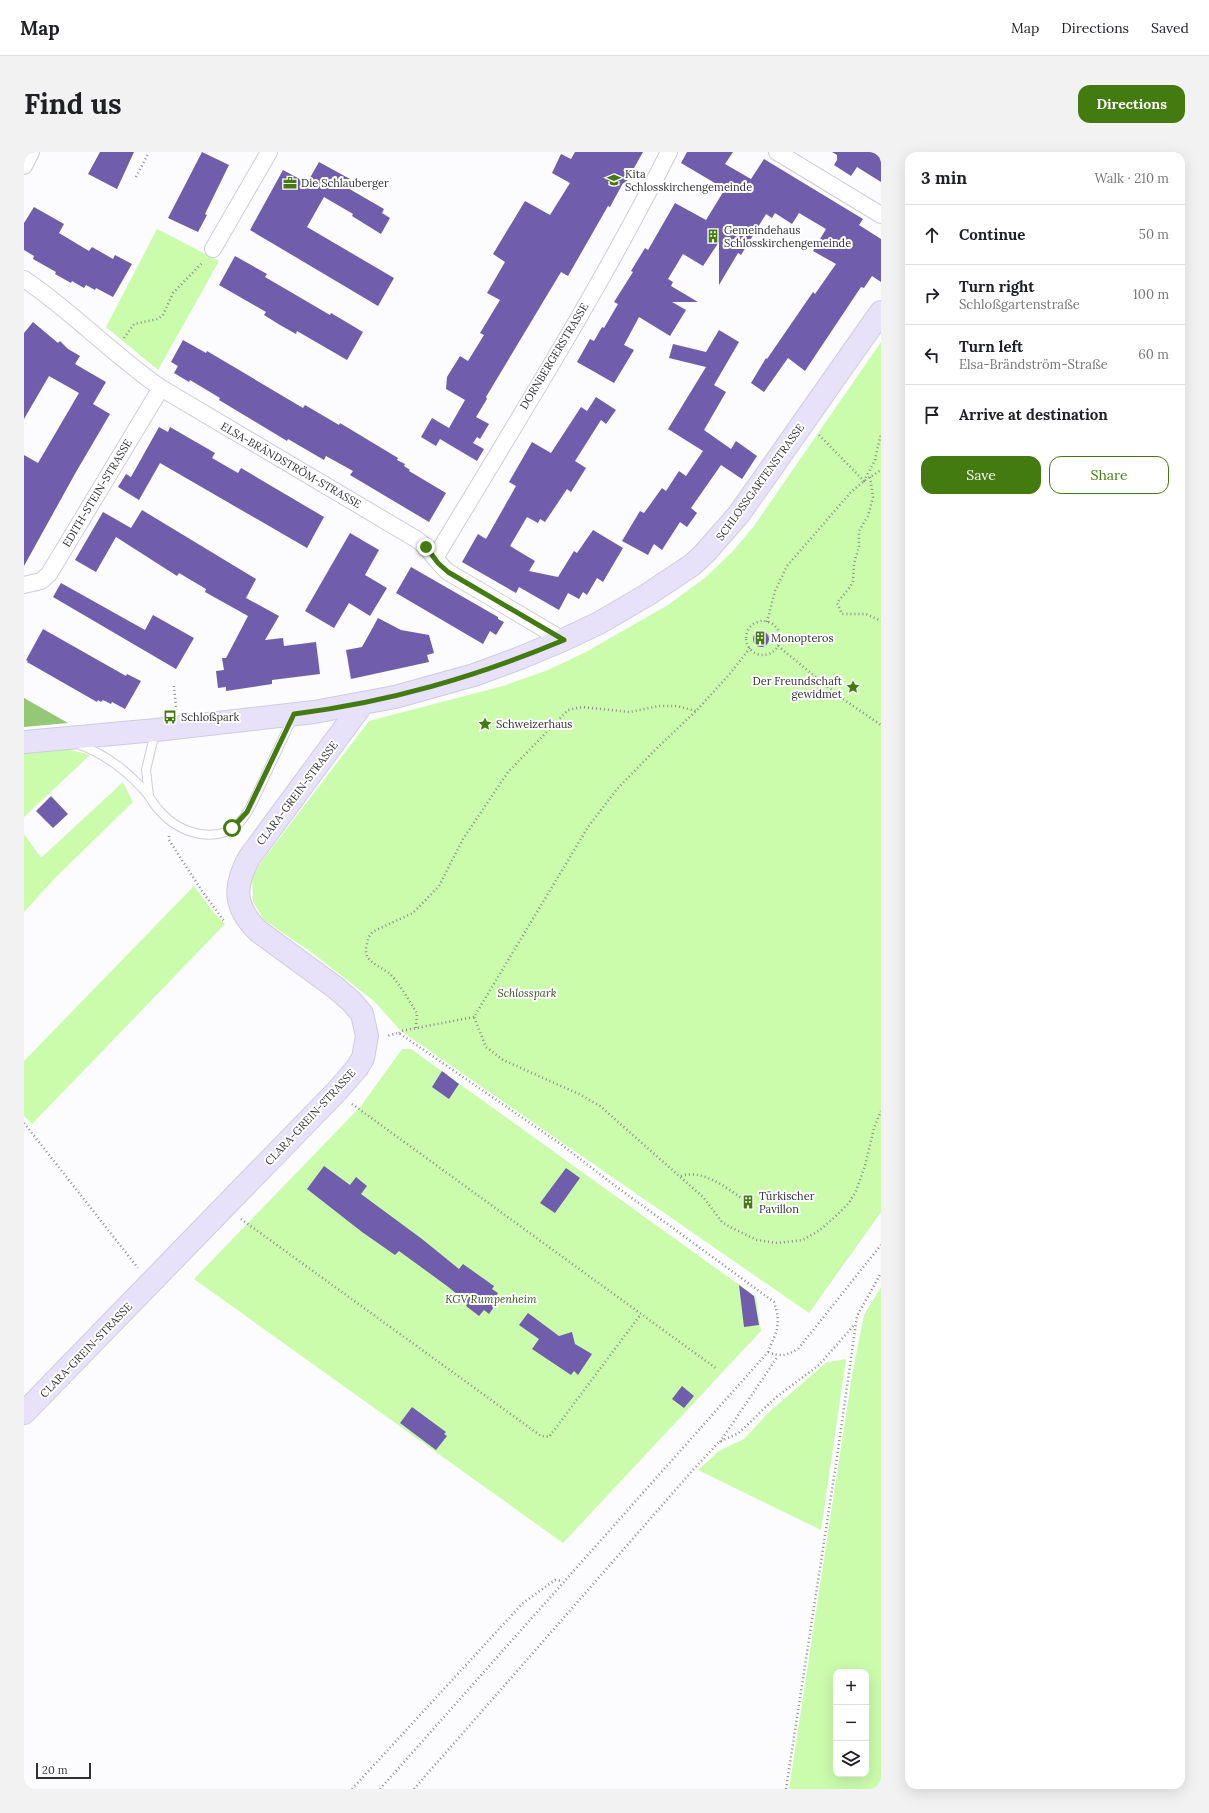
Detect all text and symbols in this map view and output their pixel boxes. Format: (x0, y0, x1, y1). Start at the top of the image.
text: Map (20, 16, 60, 40)
text: Map (1011, 19, 1039, 37)
text: Directions (1061, 19, 1129, 37)
text: Saved (1151, 19, 1189, 37)
button: Directions (1078, 85, 1185, 123)
text: Find us (24, 86, 122, 122)
place label: Kita Schlosskirchengemeinde (625, 167, 752, 194)
text: 3 min (921, 167, 967, 189)
text: Walk · 210 m (1094, 170, 1169, 187)
school or university icon: Kita Schlosskirchengemeinde (606, 172, 622, 188)
office icon: Die Schlauberger (282, 175, 298, 191)
place label: Die Schlauberger (301, 176, 389, 190)
place label: Gemeindehaus Schlosskirchengemeinde (724, 223, 851, 250)
icon: ahead (921, 224, 943, 246)
text: Continue (959, 225, 1025, 244)
text: 50 m (1139, 226, 1169, 243)
building icon: Gemeindehaus Schlosskirchengemeinde (705, 228, 721, 244)
text: Turn right (959, 277, 1035, 296)
icon: right (921, 284, 943, 306)
text: 100 m (1133, 286, 1169, 303)
text: Schloßgartenstraße (959, 296, 1080, 313)
street label: DORNBERGERSTRASSE (517, 300, 591, 412)
text: Turn left (959, 337, 1023, 356)
icon: left (921, 344, 943, 366)
text: 60 m (1138, 346, 1169, 363)
text: Elsa-Brändström-Straße (959, 356, 1108, 373)
icon: arrive (921, 404, 943, 426)
text: Arrive at destination (959, 405, 1108, 424)
street label: ELSA-BRÄNDSTRÖM-STRASSE (218, 418, 364, 511)
street label: SCHLOSSGARTENSTRASSE (713, 421, 807, 543)
street label: EDITH-STEIN-STRASSE (59, 436, 135, 550)
button: Save (921, 456, 1041, 494)
button: Share (1049, 456, 1169, 494)
route end (417, 538, 435, 556)
building icon: Monopteros (752, 630, 768, 646)
place label: Monopteros (771, 631, 834, 645)
place label: Der Freundschaft gewidmet (752, 674, 843, 701)
place icon: Der Freundschaft gewidmet (845, 679, 861, 695)
bus stop icon: Schloßpark (162, 709, 178, 725)
place label: Schloßpark (181, 710, 240, 724)
place icon: Schweizerhaus (477, 716, 493, 732)
place label: Schweizerhaus (496, 717, 572, 731)
street label: CLARA-GREIN-STRASSE (253, 738, 341, 848)
route start (223, 819, 241, 837)
park label: Schlosspark (498, 986, 557, 1000)
street label: CLARA-GREIN-STRASSE (262, 1066, 358, 1168)
place label: Türkischer Pavillon (759, 1189, 815, 1216)
building icon: Türkischer Pavillon (740, 1194, 756, 1210)
park label: KGV Rumpenheim (445, 1292, 537, 1306)
street label: CLARA-GREIN-STRASSE (37, 1299, 135, 1400)
map controls (833, 1669, 869, 1777)
button: + (833, 1669, 869, 1705)
button: − (833, 1705, 869, 1741)
button: layers (833, 1741, 869, 1777)
scale bar (36, 1761, 91, 1780)
text: 20 m (42, 1763, 67, 1777)

